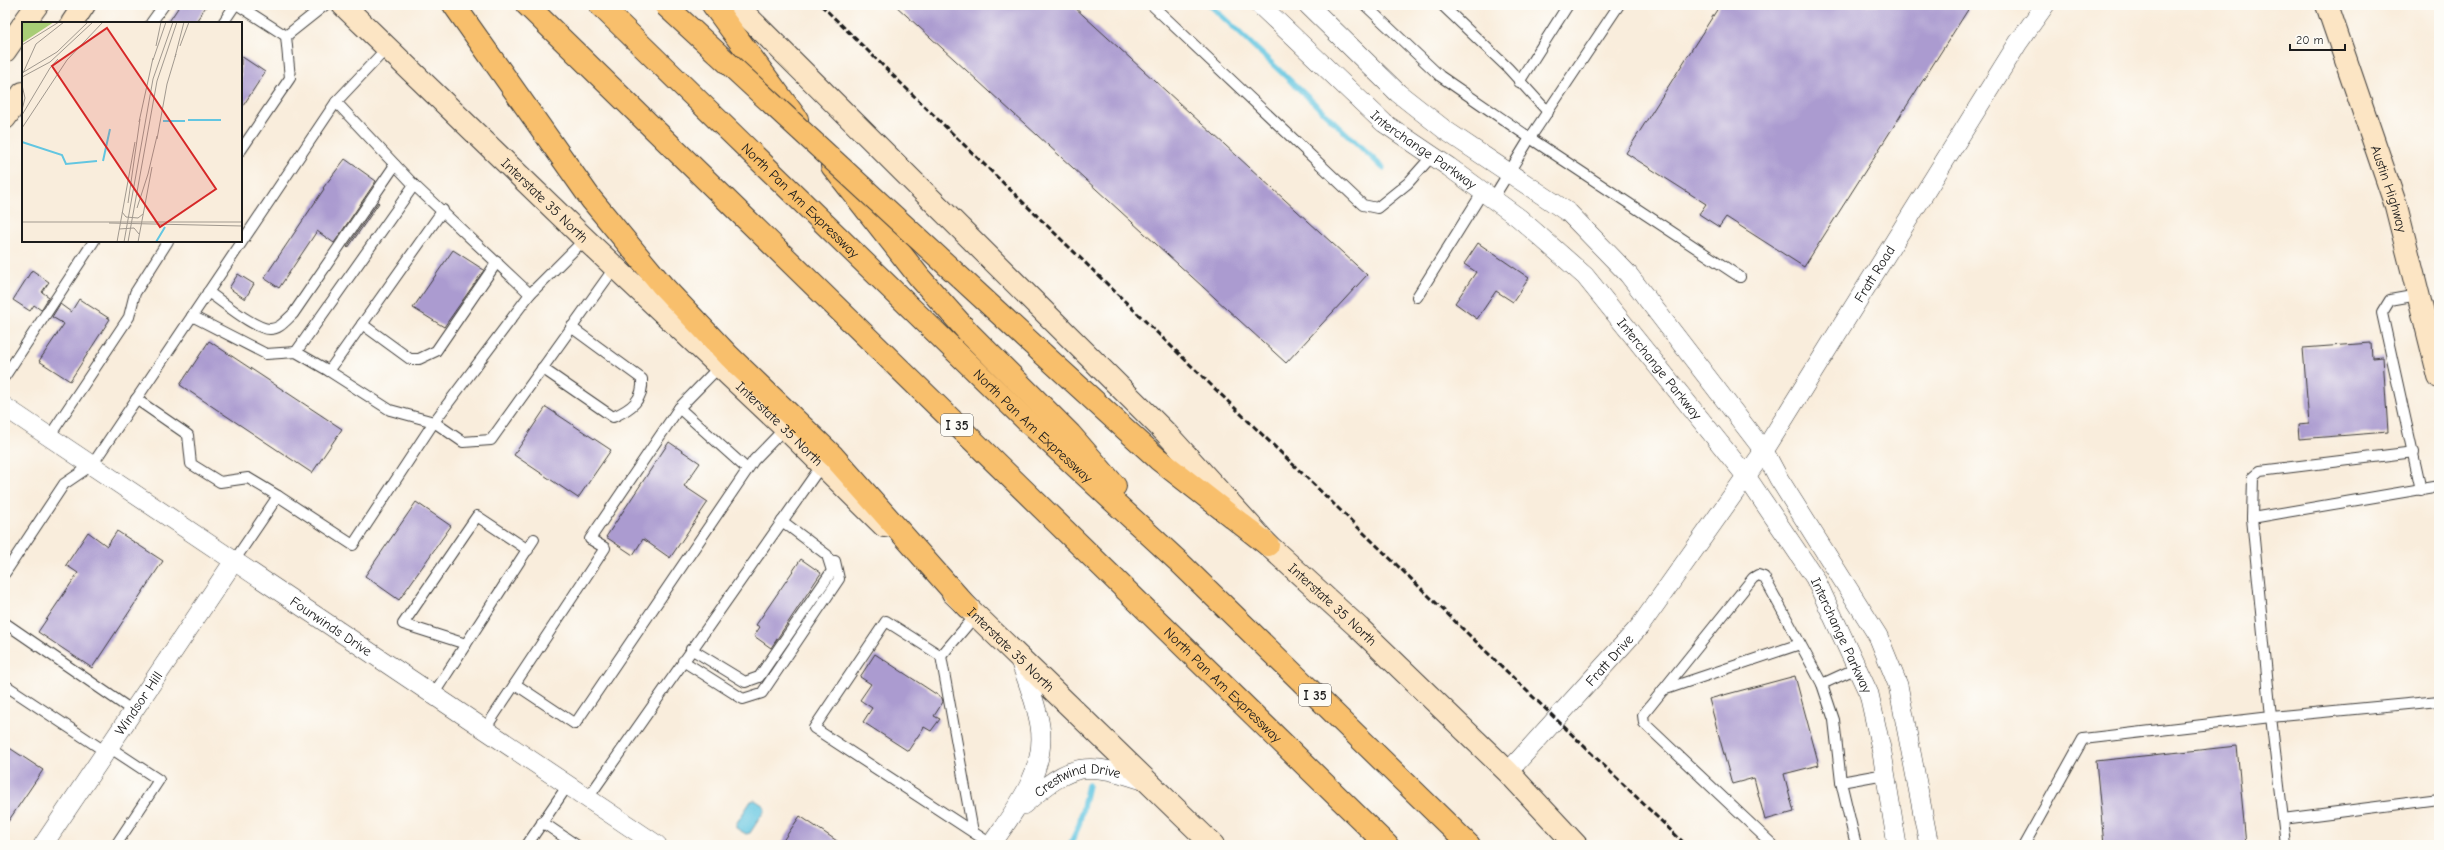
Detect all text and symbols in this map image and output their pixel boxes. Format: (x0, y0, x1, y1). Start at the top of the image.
inset map (22, 22, 242, 242)
scale bar (2290, 26, 2345, 52)
text: 20 m (2296, 33, 2324, 47)
street label: Interchange Parkway (1367, 107, 1480, 194)
street label: North Pan Am Expressway (738, 140, 863, 262)
street label: Austin Highway (2367, 143, 2410, 235)
street label: Interstate 35 North (498, 155, 592, 247)
street label: Fratt Road (1851, 243, 1899, 306)
street label: Interchange Parkway (1613, 315, 1706, 424)
street label: North Pan Am Expressway (970, 366, 1097, 487)
street label: Interstate 35 North (732, 378, 826, 470)
road number: I 35 (941, 414, 973, 436)
street label: Interstate 35 North (1285, 560, 1380, 650)
street label: Interchange Parkway (1807, 575, 1876, 697)
street label: Fourwinds Drive (287, 593, 375, 660)
street label: Interstate 35 North (964, 604, 1058, 696)
street label: North Pan Am Expressway (1160, 624, 1286, 747)
street label: Fratt Drive (1582, 631, 1637, 690)
street label: Windsor Hill (111, 668, 166, 739)
road number: I 35 (1299, 684, 1331, 706)
street label: Crestwind Drive (1031, 760, 1123, 801)

